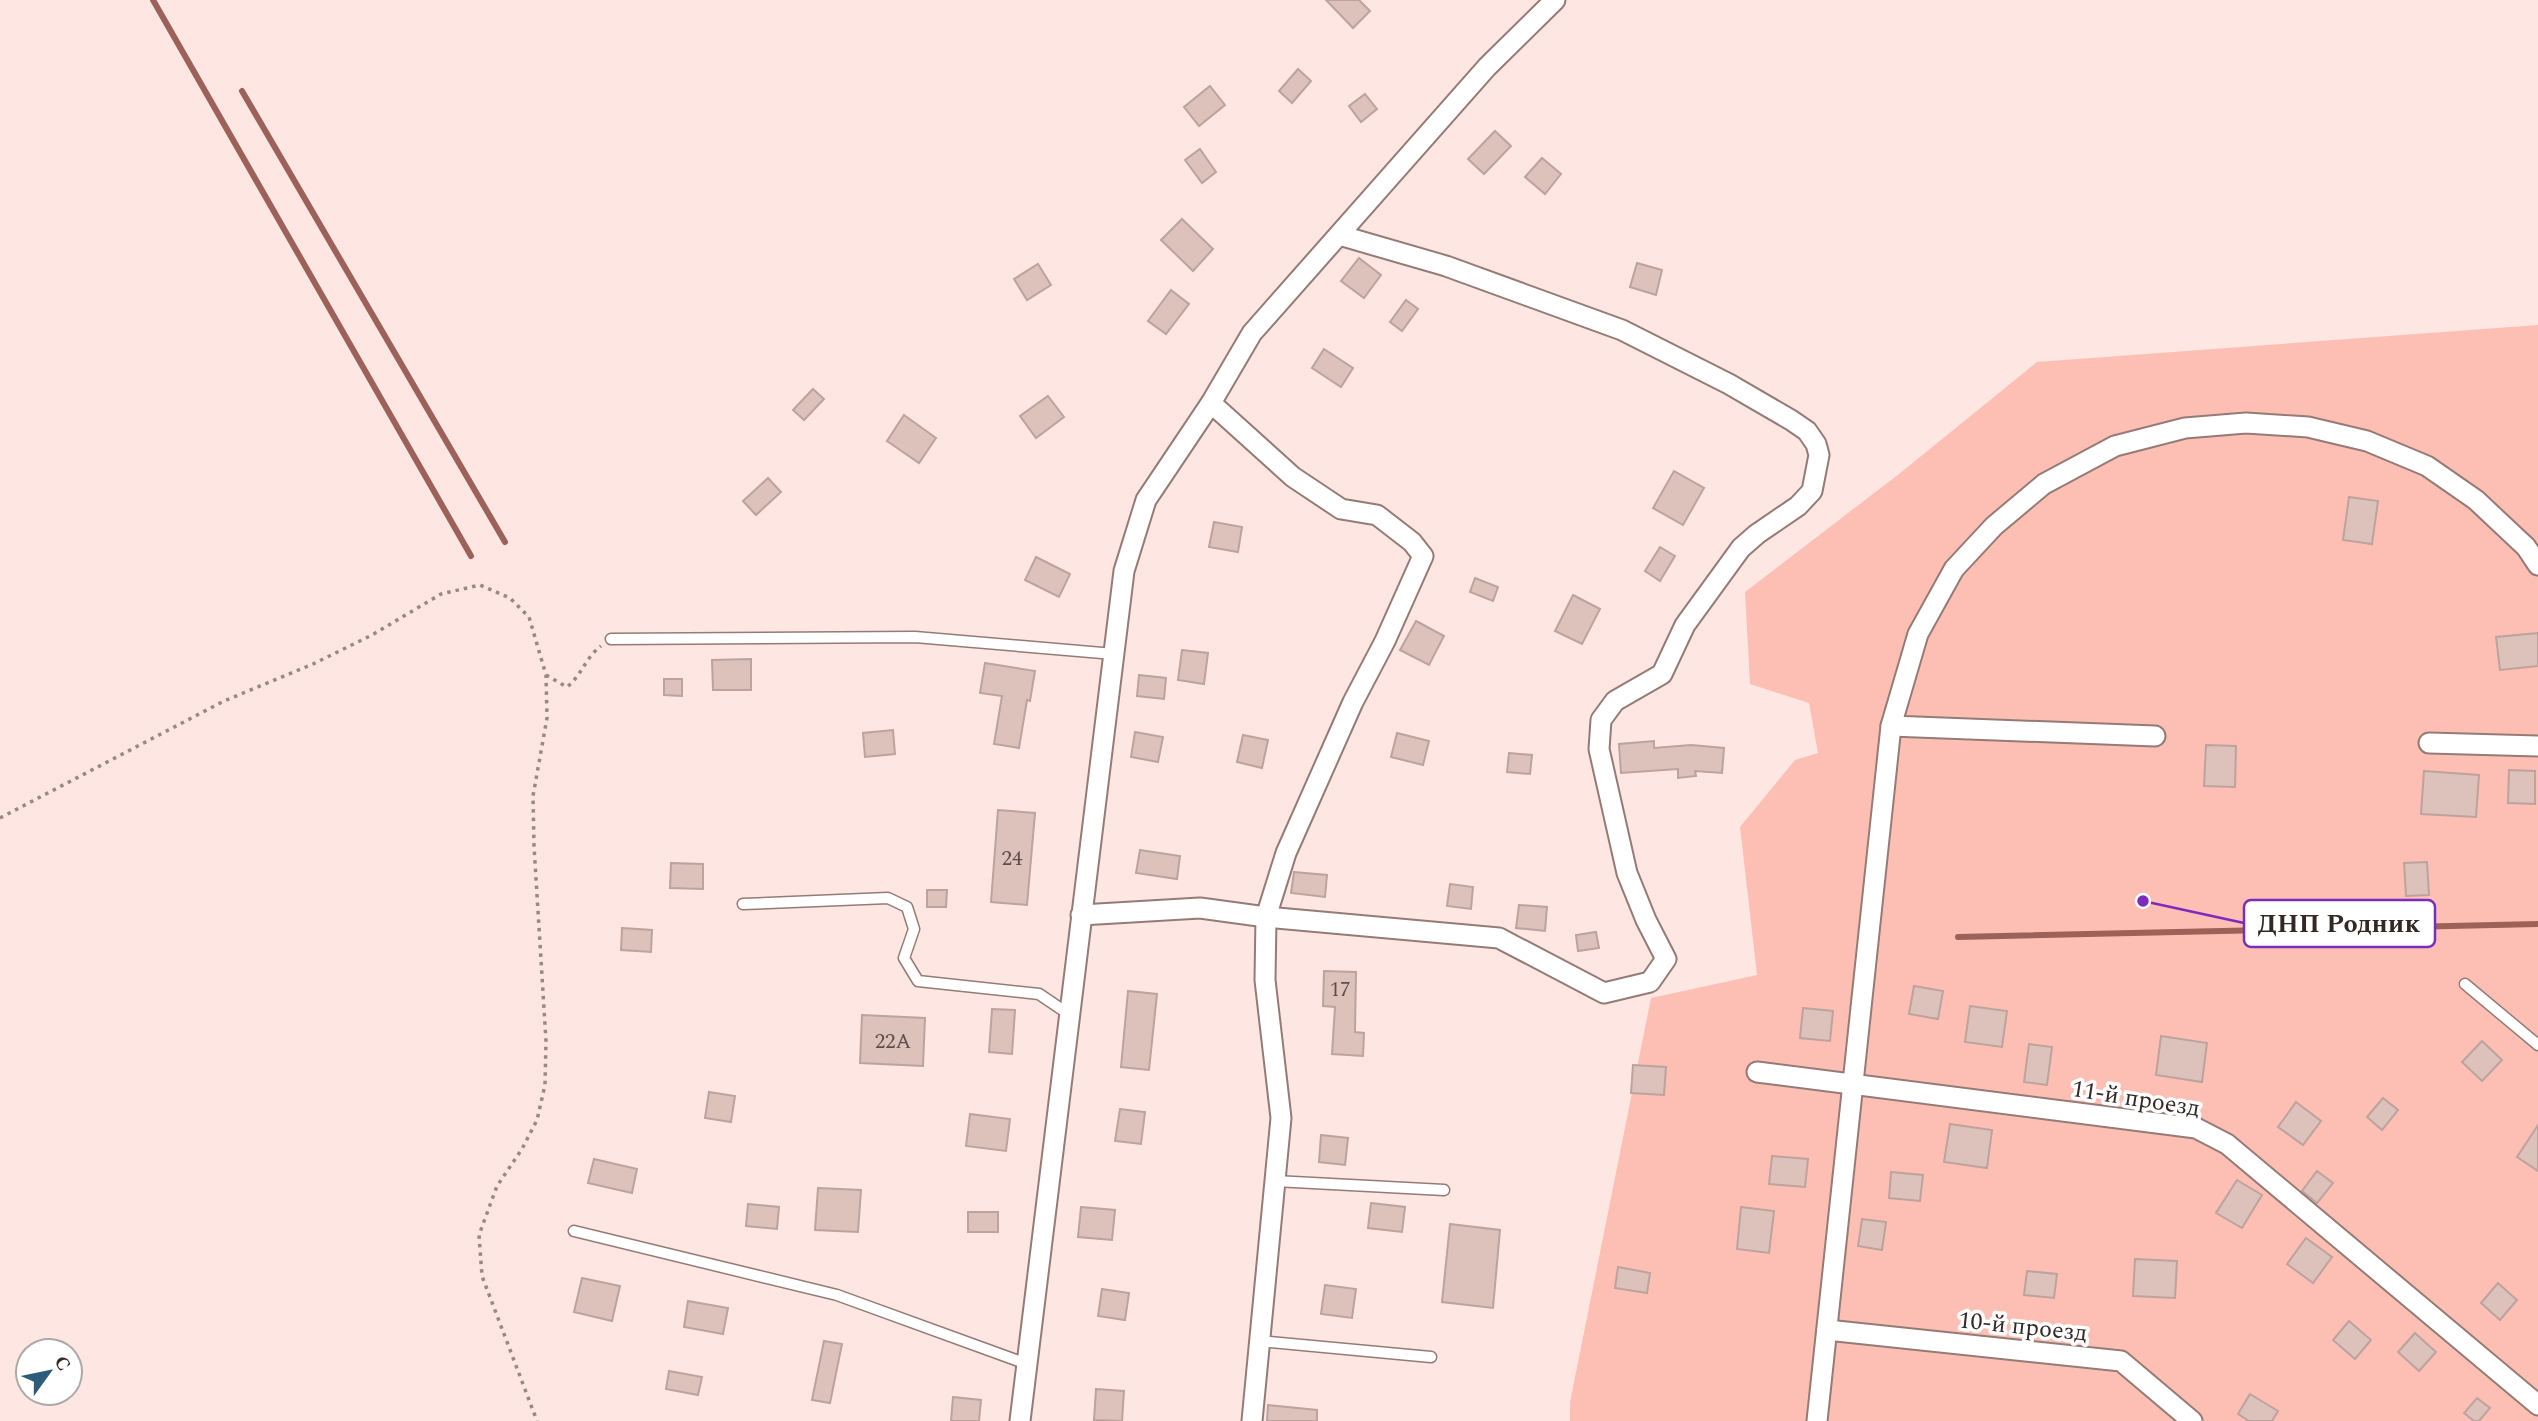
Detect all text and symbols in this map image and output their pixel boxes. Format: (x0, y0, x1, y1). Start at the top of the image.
house number: 24 (1002, 843, 1023, 875)
callout: ДНП Родник (2244, 900, 2435, 947)
text: ДНП Родник (2258, 904, 2420, 944)
house number: 17 (1330, 974, 1351, 1006)
house number: 22А (875, 1026, 912, 1058)
street label: 11-й проезд (2069, 1071, 2203, 1127)
street label: 10-й проезд (1957, 1302, 2089, 1352)
north arrow (14, 1337, 84, 1407)
text: С (46, 1350, 78, 1377)

